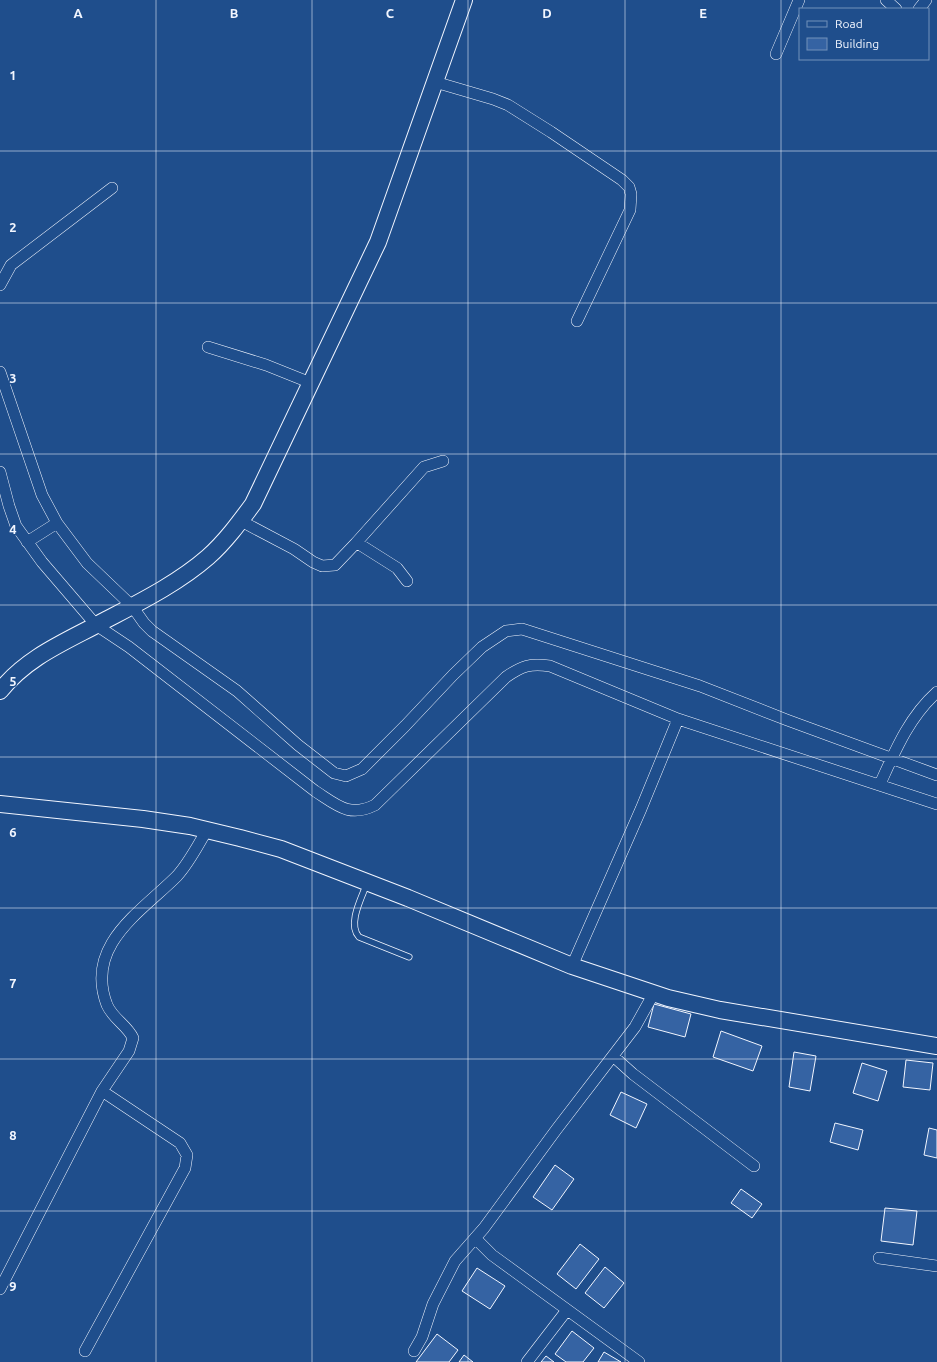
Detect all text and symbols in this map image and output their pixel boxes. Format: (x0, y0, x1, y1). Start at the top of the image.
text: A (73, 6, 83, 20)
text: B (230, 6, 239, 20)
text: C (386, 6, 395, 20)
text: D (542, 6, 552, 20)
text: E (699, 6, 707, 20)
legend (799, 8, 929, 60)
text: Road (835, 17, 863, 30)
text: Building (835, 37, 879, 50)
text: 1 (9, 68, 17, 82)
text: 2 (9, 220, 17, 234)
text: 3 (9, 371, 17, 385)
text: 4 (9, 522, 17, 536)
text: 5 (9, 674, 17, 688)
text: 6 (9, 825, 17, 839)
text: 7 (9, 976, 17, 990)
text: 8 (9, 1128, 17, 1142)
text: 9 (9, 1279, 17, 1293)

